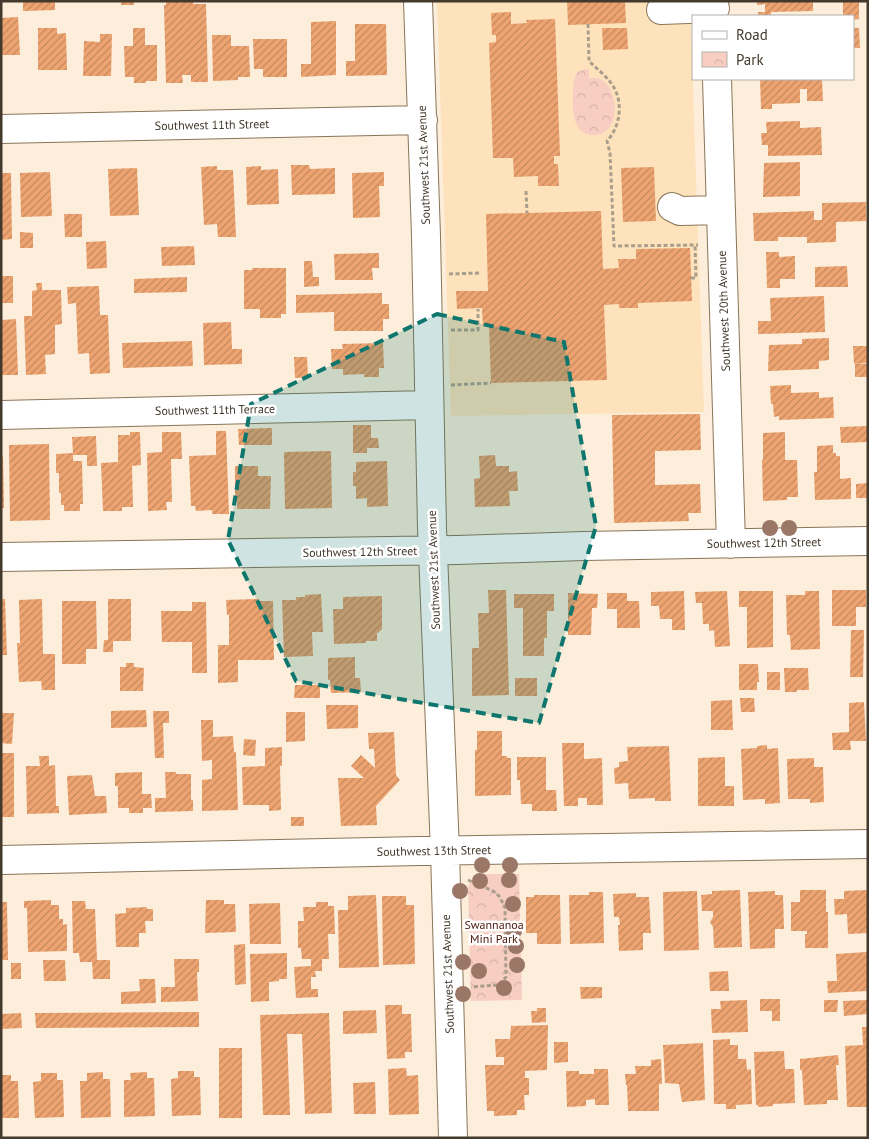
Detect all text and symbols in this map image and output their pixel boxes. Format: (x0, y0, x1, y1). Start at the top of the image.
legend (692, 15, 854, 80)
text: Road (736, 25, 768, 44)
text: Park (736, 50, 764, 69)
street label: Southwest 21st Avenue (414, 105, 433, 225)
street label: Southwest 11th Street (155, 116, 269, 133)
street label: Southwest 20th Avenue (714, 250, 733, 372)
street label: Southwest 11th Terrace (155, 401, 275, 418)
street label: Southwest 21st Avenue (424, 510, 443, 630)
street label: Southwest 12th Street (707, 534, 821, 551)
street label: Southwest 12th Street (303, 543, 417, 560)
street label: Southwest 13th Street (377, 842, 491, 859)
street label: Southwest 21st Avenue (438, 914, 457, 1034)
park label: Swannanoa Mini Park (464, 917, 524, 946)

